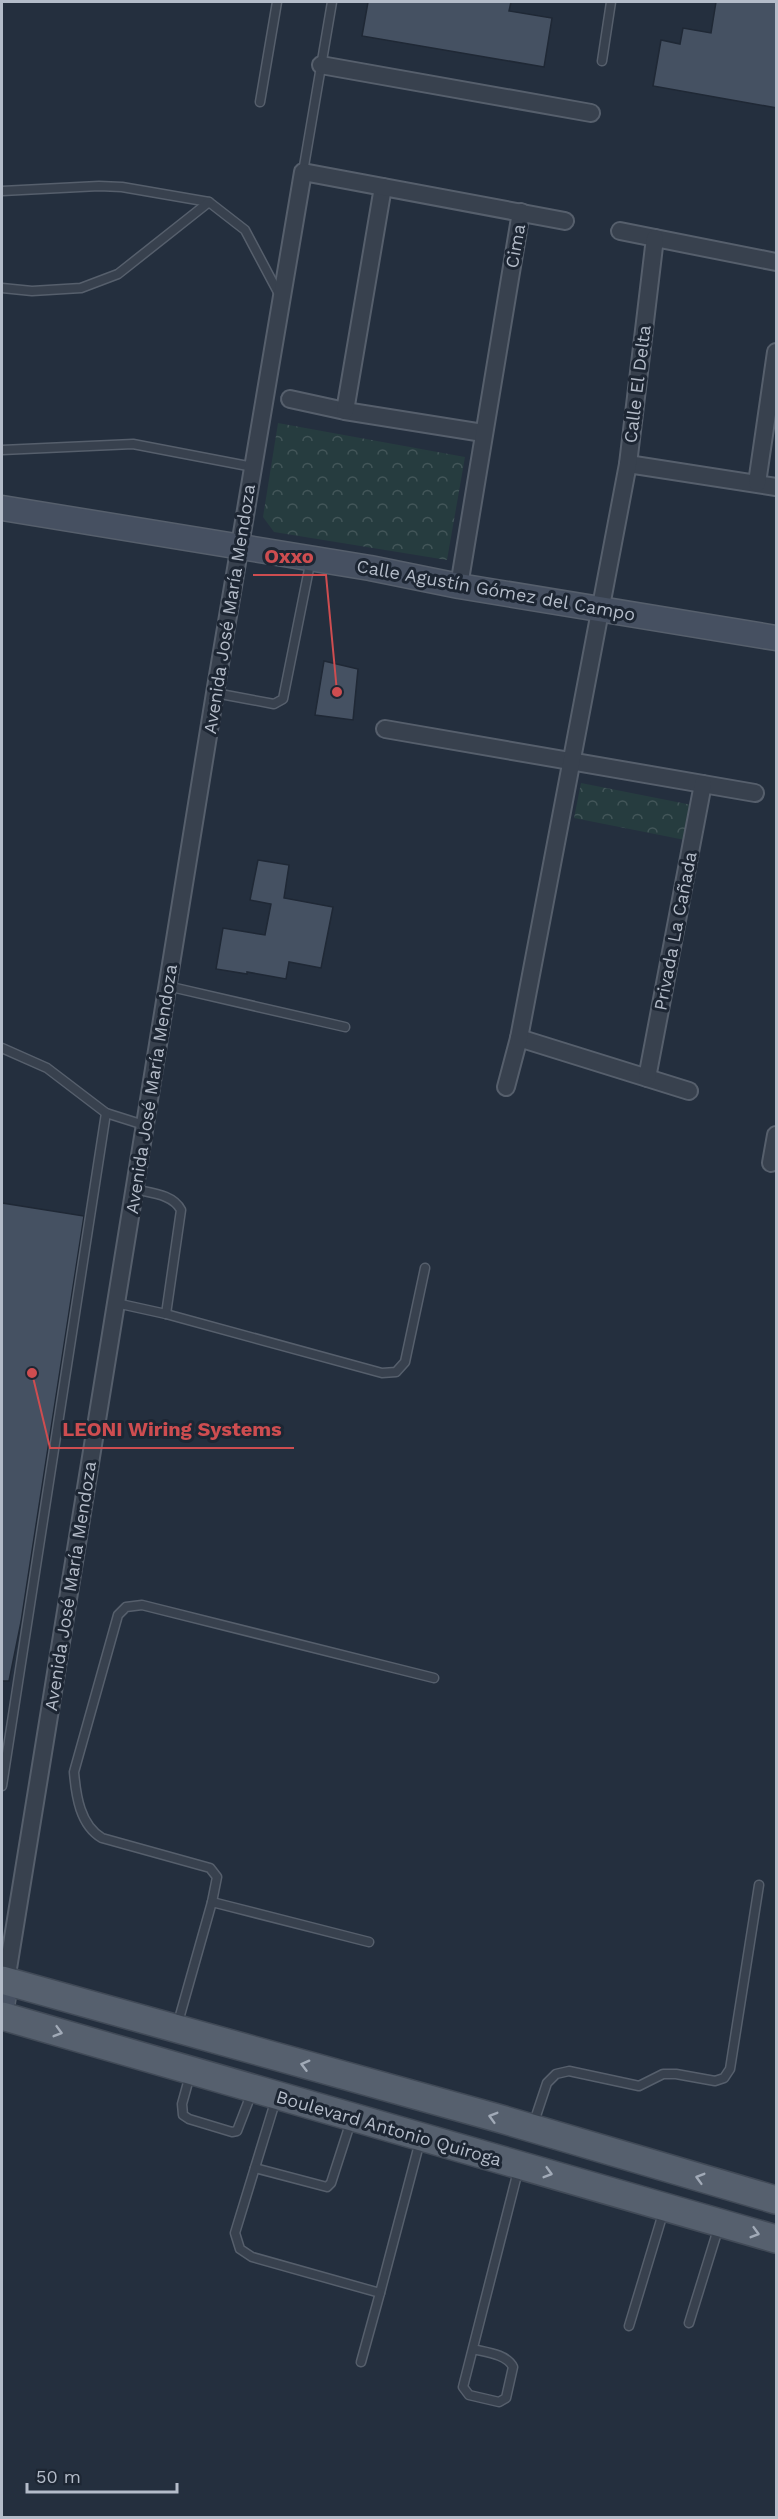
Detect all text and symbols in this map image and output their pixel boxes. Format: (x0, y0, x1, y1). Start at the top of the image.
street label: Cima (501, 222, 529, 270)
street label: Calle El Delta (619, 324, 655, 444)
street label: Avenida José María Mendoza (199, 483, 259, 735)
callout: Oxxo (253, 537, 326, 575)
text: Oxxo (264, 544, 314, 568)
street label: Calle Agustín Gómez del Campo (355, 555, 637, 625)
street label: Privada La Cañada (649, 850, 701, 1012)
street label: Avenida José María Mendoza (121, 963, 181, 1215)
callout: LEONI Wiring Systems (50, 1410, 294, 1448)
text: LEONI Wiring Systems (62, 1417, 282, 1441)
street label: Avenida José María Mendoza (40, 1460, 100, 1712)
one-way arrow (52, 2025, 63, 2037)
one-way arrow (300, 2060, 311, 2072)
street label: Boulevard Antonio Quiroga (274, 2086, 504, 2170)
one-way arrow (488, 2112, 499, 2124)
one-way arrow (542, 2166, 553, 2178)
one-way arrow (695, 2173, 706, 2185)
one-way arrow (750, 2226, 760, 2238)
scale bar (27, 2456, 177, 2494)
text: 50 m (36, 2466, 81, 2487)

